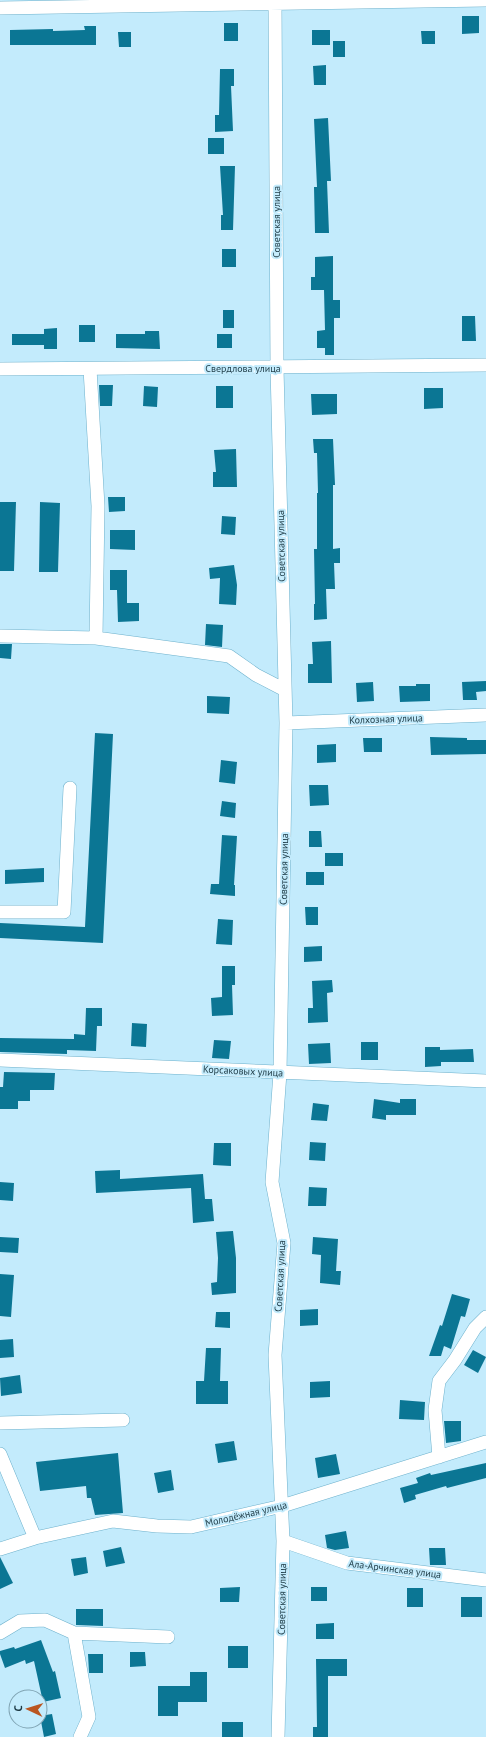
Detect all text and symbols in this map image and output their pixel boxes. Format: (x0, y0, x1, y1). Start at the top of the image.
street label: Советская улица (270, 186, 283, 258)
street label: Свердлова улица (205, 362, 281, 375)
street label: Советская улица (274, 510, 288, 582)
street label: Колхозная улица (349, 711, 423, 727)
street label: Советская улица (277, 833, 291, 905)
street label: Корсаковых улица (203, 1062, 283, 1080)
street label: Советская улица (272, 1240, 288, 1312)
street label: Молодёжная улица (204, 1498, 288, 1530)
street label: Ала-Арчинская улица (348, 1557, 442, 1581)
street label: Советская улица (275, 1563, 289, 1635)
north arrow (8, 1689, 48, 1729)
text: С (11, 1705, 25, 1712)

